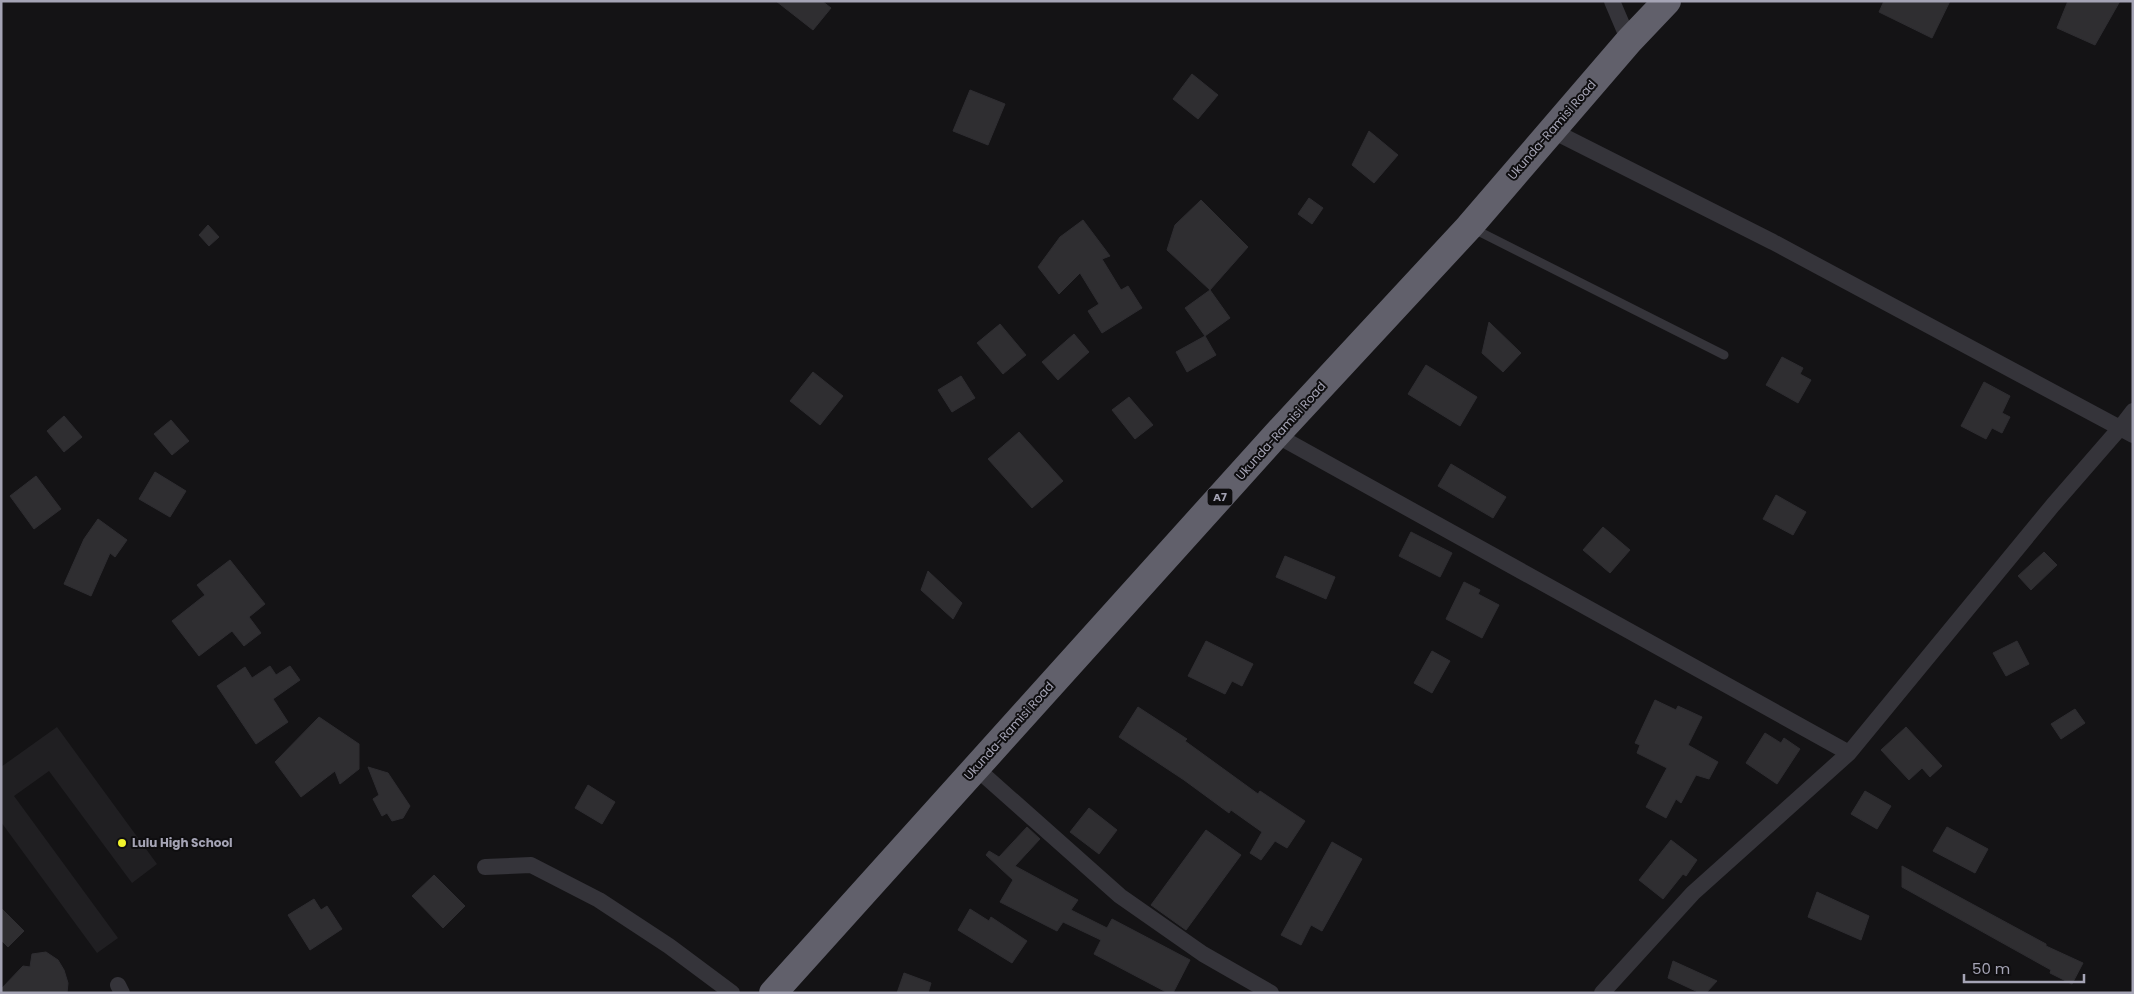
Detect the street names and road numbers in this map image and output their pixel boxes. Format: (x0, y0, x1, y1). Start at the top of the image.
street label: Ukunda-Ramisi Road (1504, 76, 1600, 183)
street label: Ukunda-Ramisi Road (1232, 378, 1329, 483)
road number: A7 (1208, 488, 1232, 506)
street label: Ukunda-Ramisi Road (960, 678, 1057, 783)

